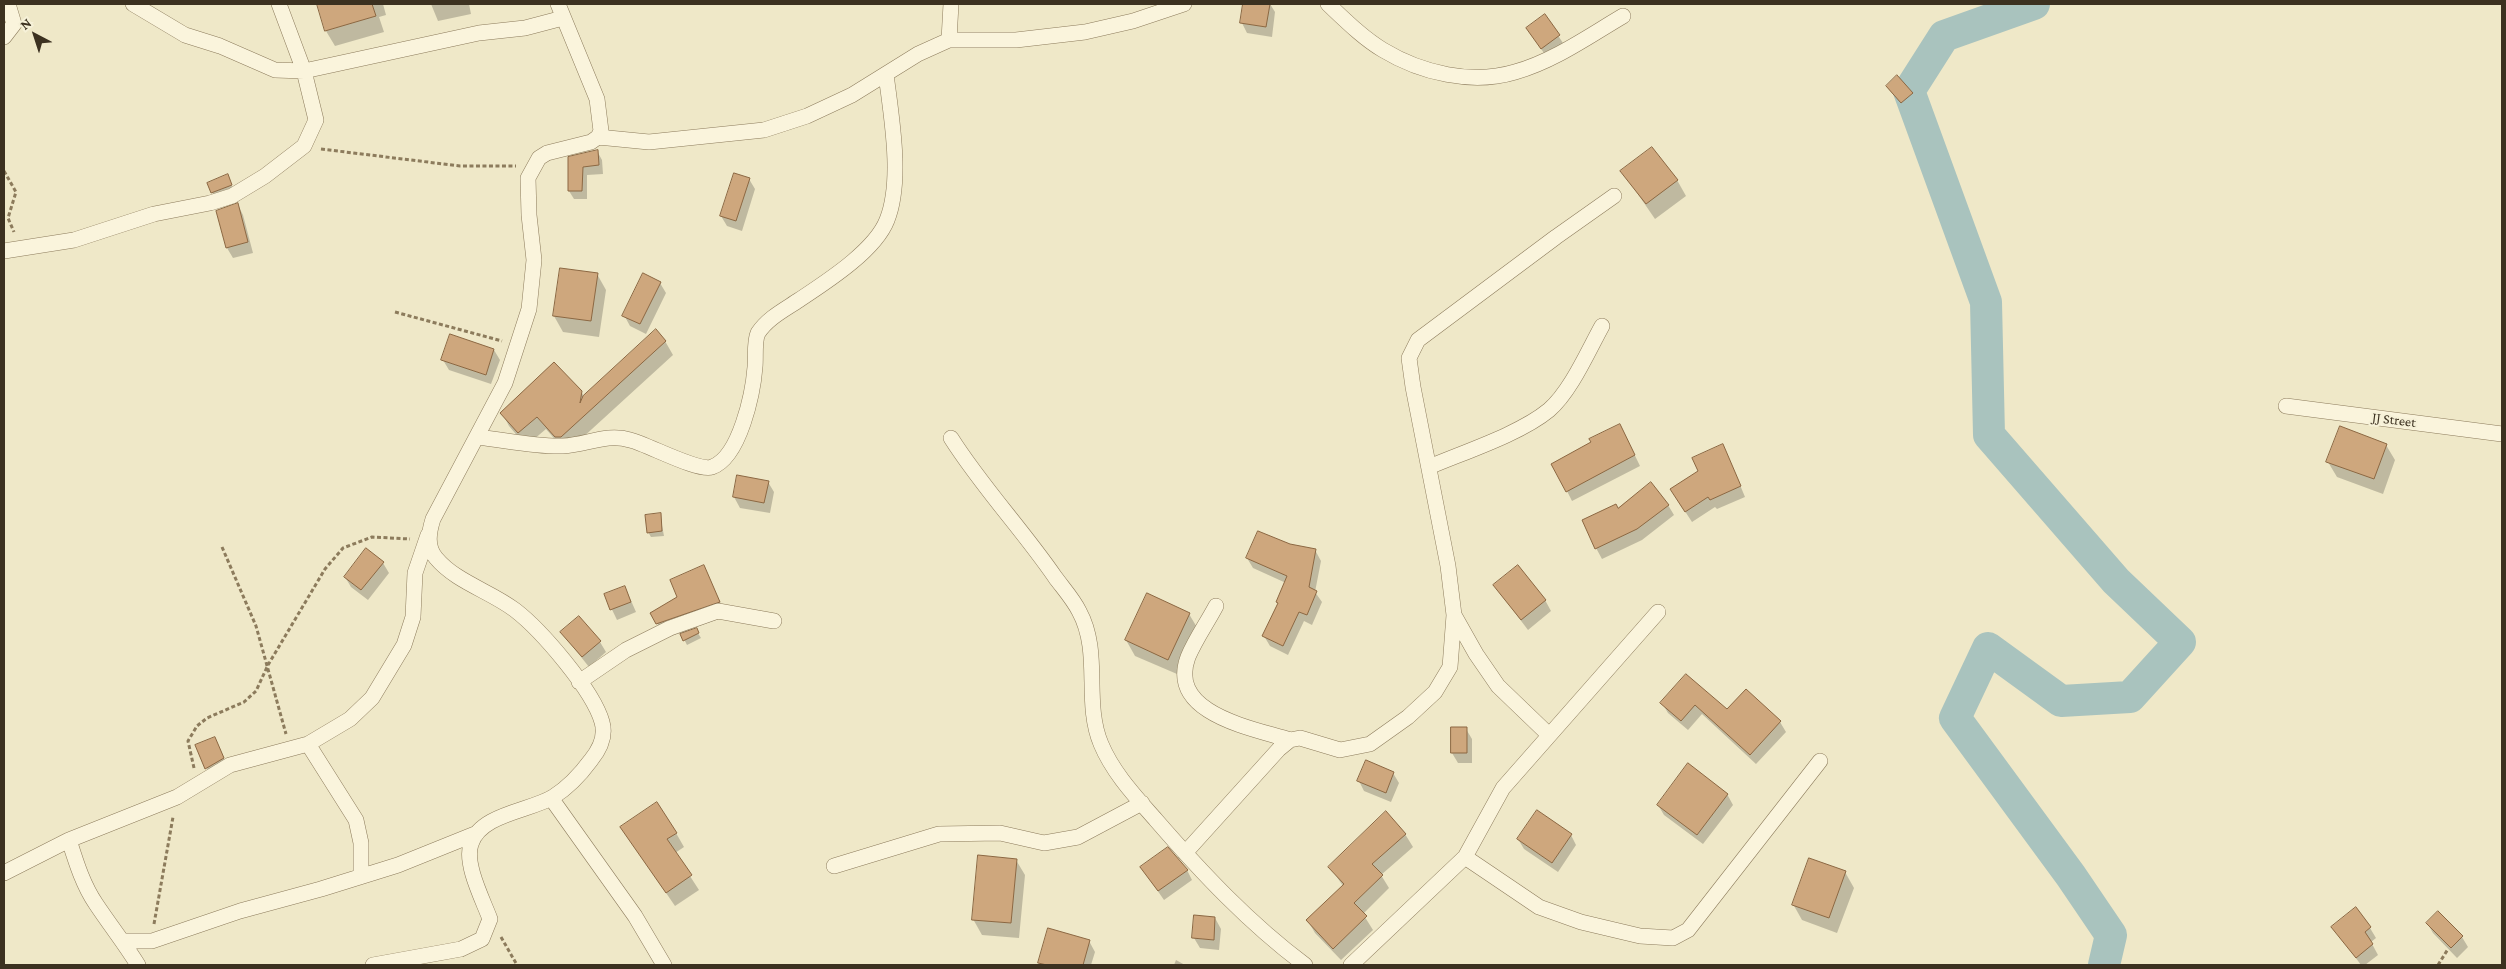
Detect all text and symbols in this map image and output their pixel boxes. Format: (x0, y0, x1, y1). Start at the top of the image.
north arrow (10, 10, 60, 60)
text: N (17, 14, 34, 33)
street label: JJ Street (2371, 409, 2417, 431)

